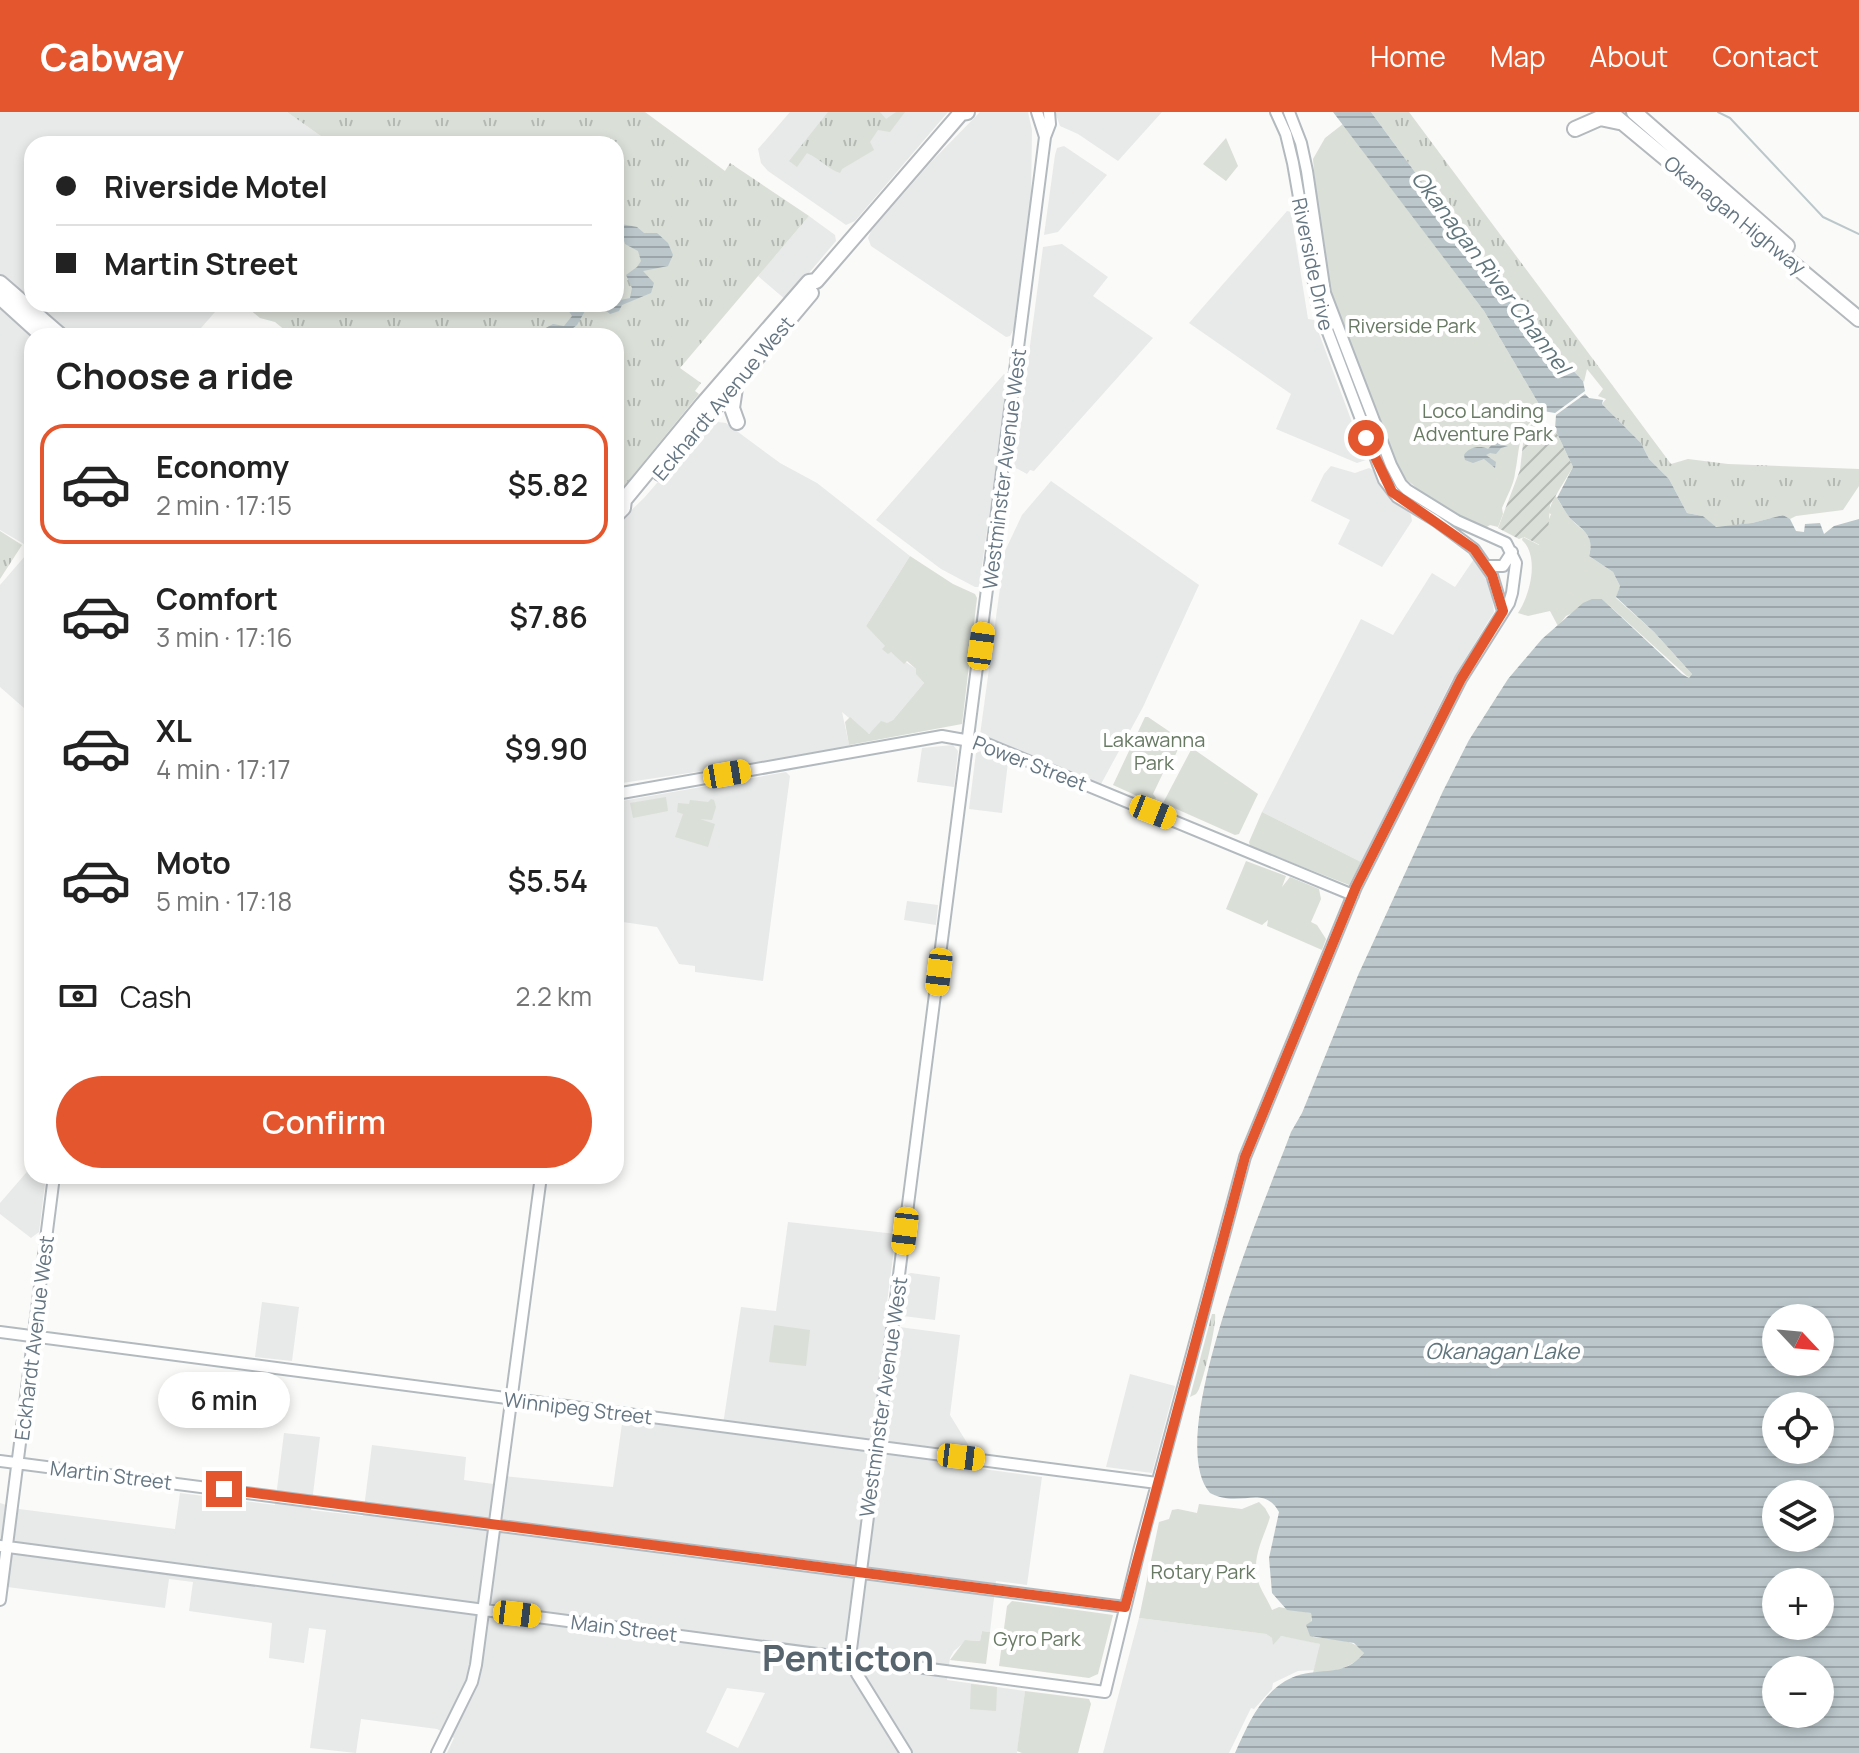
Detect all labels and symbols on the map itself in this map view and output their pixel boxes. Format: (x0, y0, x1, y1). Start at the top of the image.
street label: Okanagan Highway (1658, 149, 1812, 281)
water label: Okanagan River Channel (1405, 164, 1579, 382)
street label: Riverside Drive (1286, 195, 1340, 333)
street label: Eckhardt Avenue West (646, 310, 800, 486)
park label: Riverside Park (1348, 312, 1477, 339)
street label: Westminster Avenue West (976, 347, 1032, 591)
park label: Loco Landing Adventure Park (1413, 397, 1554, 447)
route start (1348, 420, 1384, 456)
car (966, 621, 996, 671)
park label: Lakawanna Park (1103, 726, 1205, 776)
street label: Power Street (969, 729, 1091, 797)
car (701, 758, 753, 790)
car (1126, 792, 1180, 832)
car (924, 947, 954, 997)
car (890, 1206, 920, 1256)
street label: Eckhardt Avenue West (8, 1234, 60, 1442)
street label: Westminster Avenue West (853, 1275, 913, 1519)
north arrow (1762, 1304, 1834, 1376)
water label: Okanagan Lake (1425, 1336, 1580, 1366)
callout: 6 min (158, 1373, 290, 1429)
street label: Winnipeg Street (502, 1385, 654, 1431)
car (936, 1442, 986, 1472)
street label: Martin Street (49, 1454, 173, 1496)
route end (206, 1471, 242, 1507)
park label: Rotary Park (1150, 1558, 1257, 1585)
car (492, 1599, 542, 1629)
street label: Main Street (569, 1608, 679, 1648)
park label: Gyro Park (993, 1625, 1082, 1652)
district label: Penticton (762, 1633, 934, 1682)

